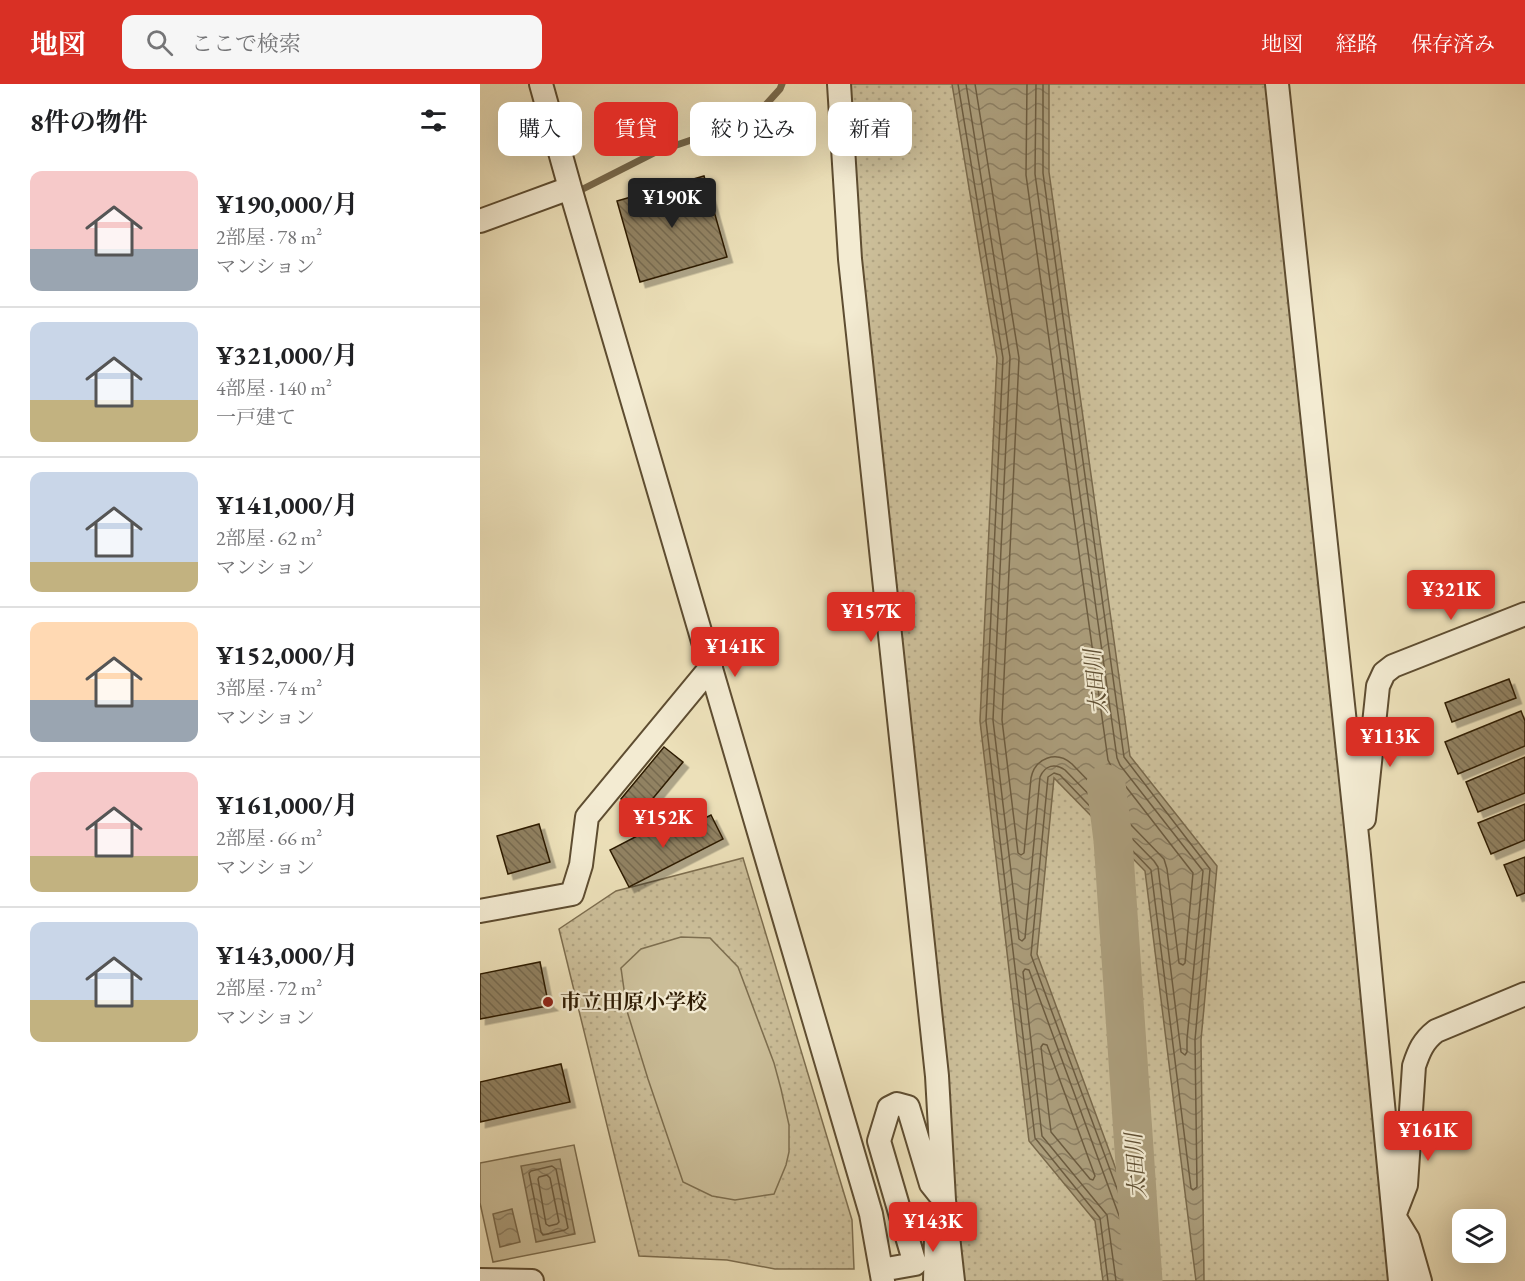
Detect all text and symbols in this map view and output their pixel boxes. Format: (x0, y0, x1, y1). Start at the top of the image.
search box (122, 15, 542, 69)
text: 地図 (30, 26, 86, 62)
icon: search (143, 26, 176, 59)
text: ここで検索 (191, 29, 301, 58)
text: 地図 (1261, 30, 1303, 57)
text: 経路 (1336, 30, 1378, 57)
text: 保存済み (1411, 30, 1495, 57)
chip: 購入 (498, 102, 582, 156)
chip: 賃貸 (594, 102, 678, 156)
chip: 絞り込み (690, 102, 816, 156)
chip: 新着 (828, 102, 912, 156)
icon: filters (417, 104, 450, 137)
text: 8件の物件 (30, 105, 148, 139)
pin: ¥190K (630, 178, 714, 229)
text: ¥190K (642, 184, 702, 210)
text: ¥190,000/月 (216, 187, 358, 221)
icon: home (78, 195, 150, 267)
text: 2部屋 · 78 m² (216, 224, 322, 250)
text: マンション (216, 253, 315, 279)
text: ¥321,000/月 (216, 338, 358, 372)
icon: home (78, 346, 150, 418)
text: 4部屋 · 140 m² (216, 375, 332, 401)
text: 一戸建て (216, 404, 296, 430)
text: ¥141,000/月 (216, 488, 358, 522)
icon: home (78, 496, 150, 568)
text: 2部屋 · 62 m² (216, 525, 322, 551)
text: マンション (216, 554, 315, 580)
pin: ¥321K (1409, 570, 1493, 621)
text: ¥321K (1421, 576, 1481, 602)
pin: ¥157K (829, 592, 913, 643)
text: ¥157K (841, 598, 901, 624)
pin: ¥141K (693, 627, 777, 678)
text: ¥141K (705, 633, 765, 659)
text: ¥152,000/月 (216, 638, 358, 672)
icon: home (78, 646, 150, 718)
water label: 太田川 (1077, 646, 1113, 716)
text: 3部屋 · 74 m² (216, 675, 322, 701)
text: マンション (216, 704, 315, 730)
pin: ¥113K (1348, 717, 1432, 768)
text: ¥113K (1360, 723, 1420, 749)
text: ¥161,000/月 (216, 788, 358, 822)
icon: home (78, 796, 150, 868)
pin: ¥152K (621, 798, 705, 849)
text: ¥152K (633, 804, 693, 830)
text: 2部屋 · 66 m² (216, 825, 322, 851)
text: マンション (216, 854, 315, 880)
text: ¥143,000/月 (216, 938, 358, 972)
icon: home (78, 946, 150, 1018)
text: 2部屋 · 72 m² (216, 975, 322, 1001)
place label: 市立田原小学校 (560, 988, 707, 1015)
marker: 市立田原小学校 (541, 995, 555, 1009)
text: マンション (216, 1004, 315, 1030)
pin: ¥161K (1386, 1111, 1470, 1162)
text: ¥161K (1398, 1117, 1458, 1143)
water label: 太田川 (1119, 1130, 1152, 1200)
pin: ¥143K (891, 1202, 975, 1253)
text: ¥143K (903, 1208, 963, 1234)
map controls (1452, 1209, 1506, 1263)
button: layers (1452, 1209, 1506, 1263)

